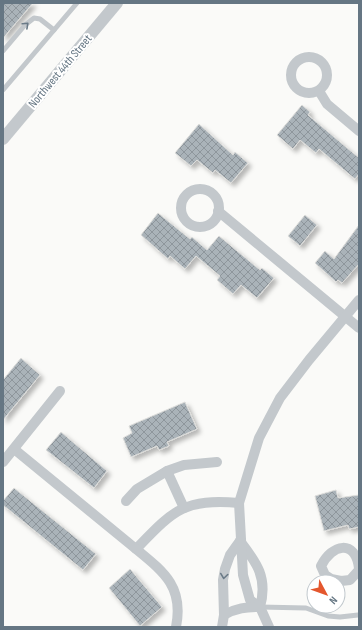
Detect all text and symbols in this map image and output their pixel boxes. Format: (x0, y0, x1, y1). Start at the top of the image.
one-way arrow (21, 22, 29, 30)
street label: Northwest 44th Street (25, 31, 96, 111)
one-way arrow (220, 573, 229, 579)
north arrow (306, 574, 346, 614)
text: N (326, 594, 340, 607)

